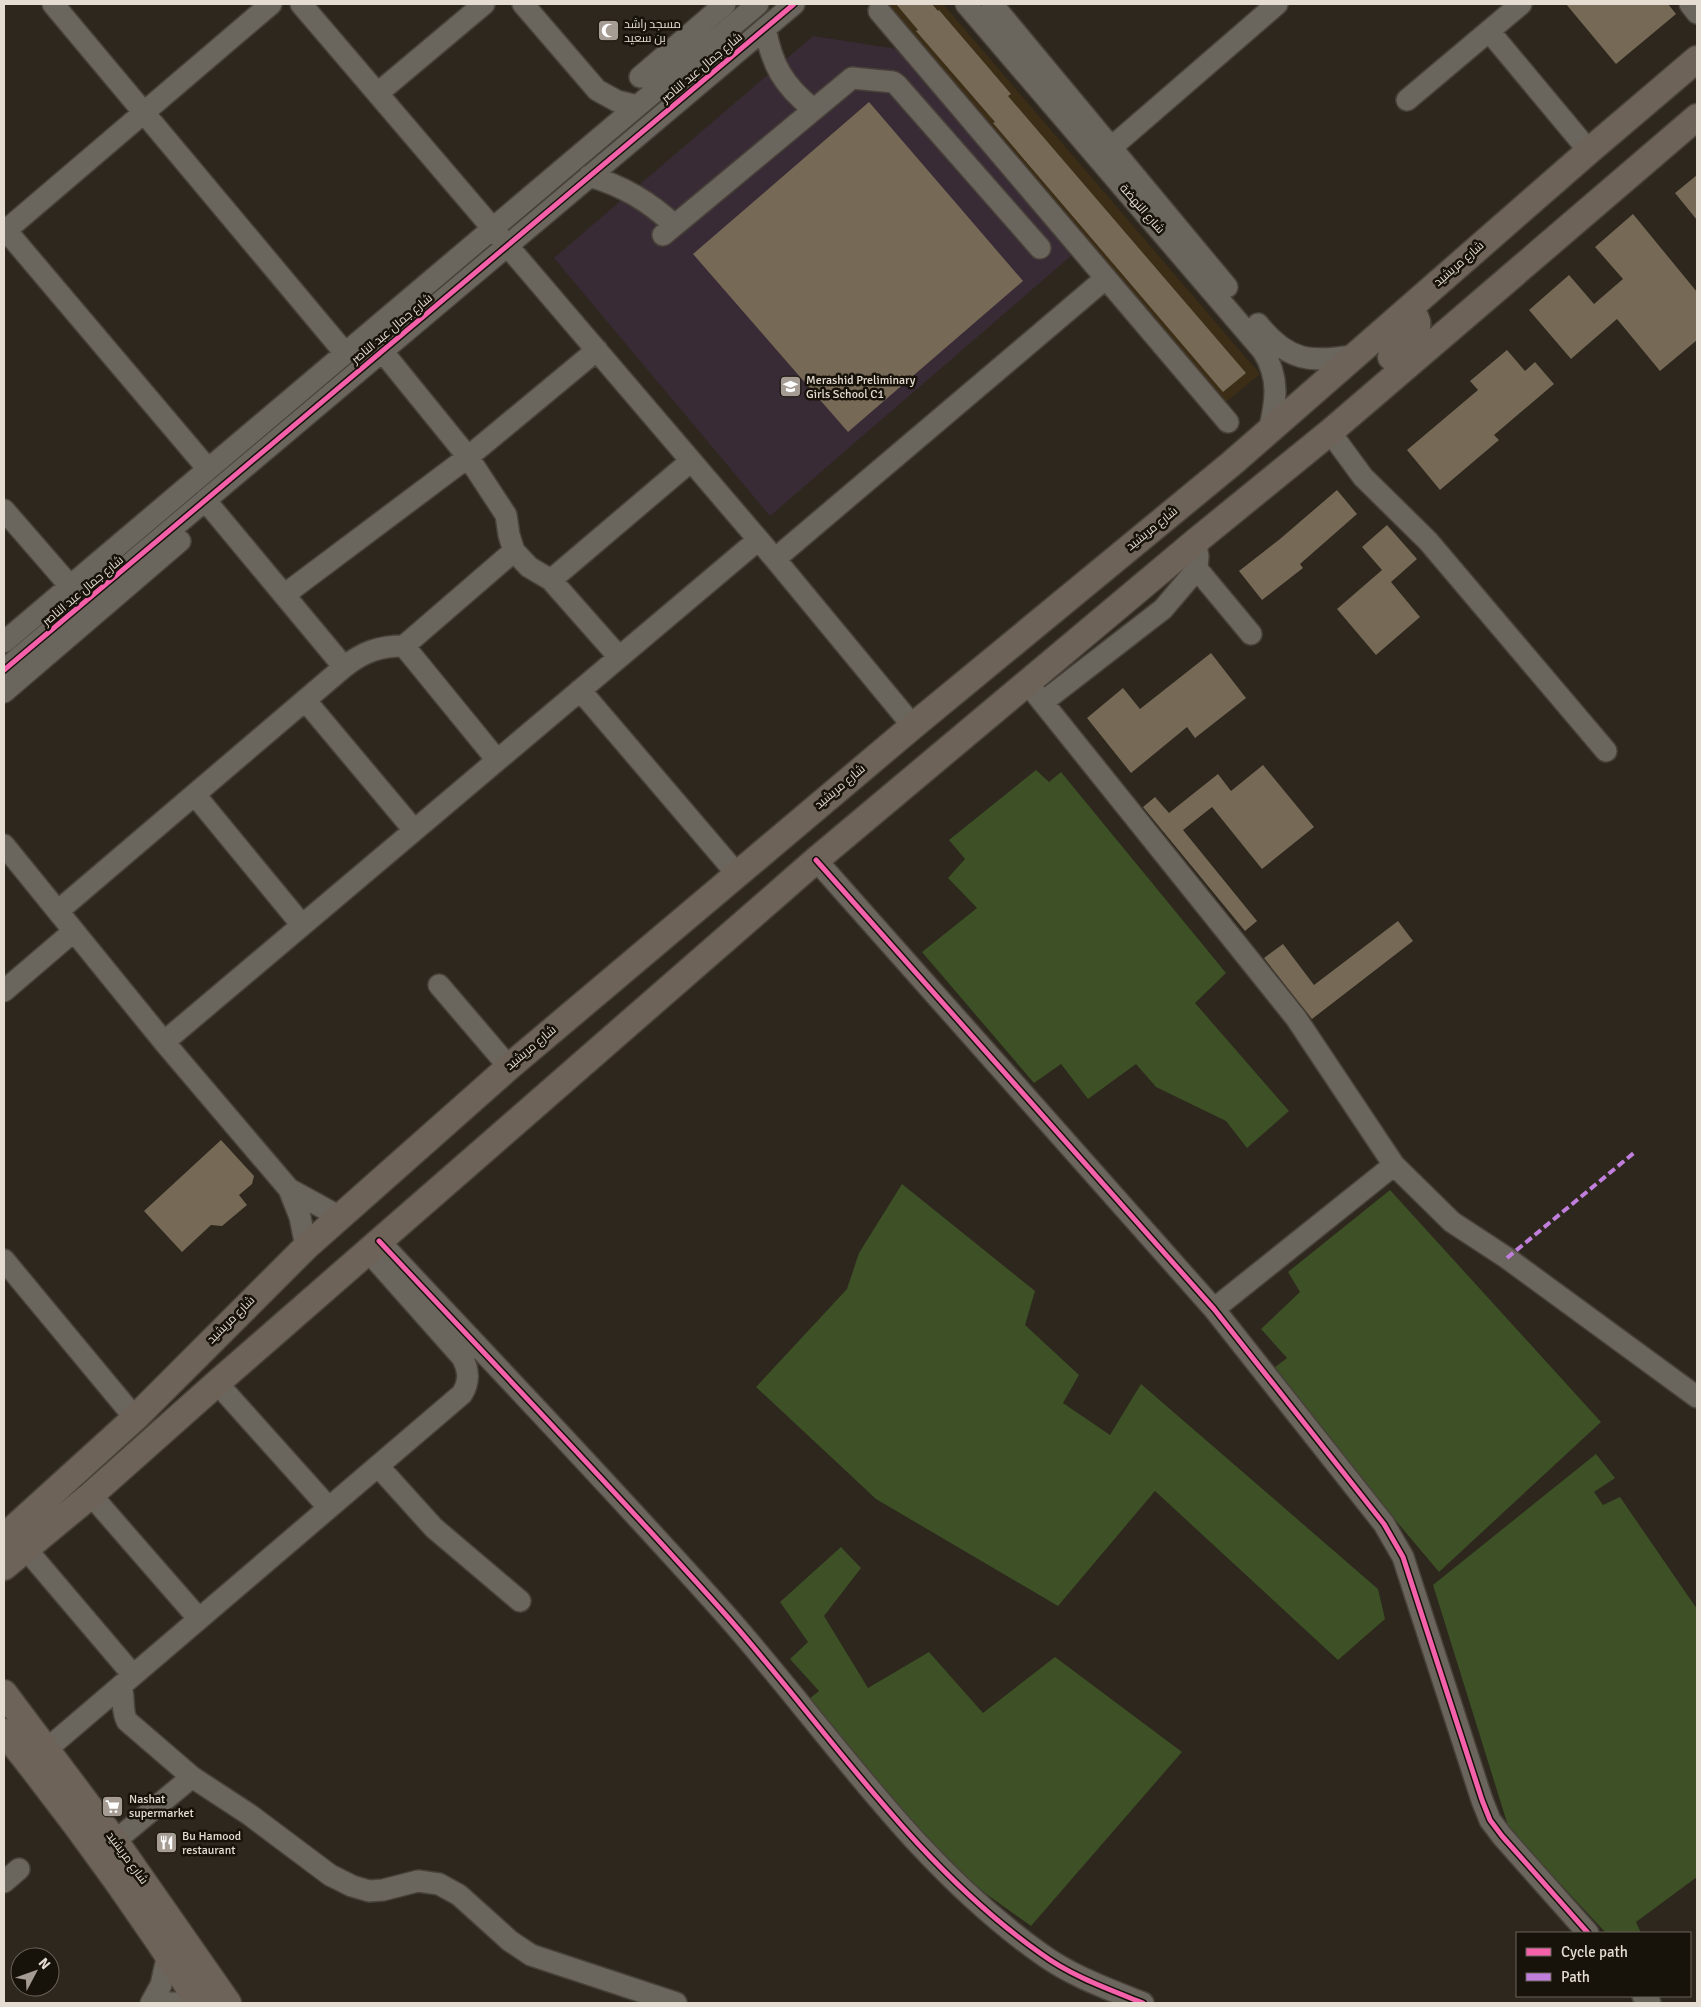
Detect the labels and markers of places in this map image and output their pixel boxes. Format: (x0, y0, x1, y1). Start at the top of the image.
place label: مسجد راشد بن سعيد (624, 17, 681, 46)
mosque icon: مسجد راشد بن سعيد (596, 19, 620, 43)
place label: Merashid Preliminary Girls School C1 (806, 373, 916, 402)
school or university icon: Merashid Preliminary Girls School C1 (778, 375, 802, 399)
place label: Nashat supermarket (129, 1792, 194, 1821)
supermarket icon: Nashat supermarket (101, 1794, 125, 1818)
place label: Bu Hamood restaurant (182, 1829, 241, 1858)
restaurant icon: Bu Hamood restaurant (154, 1831, 178, 1855)

